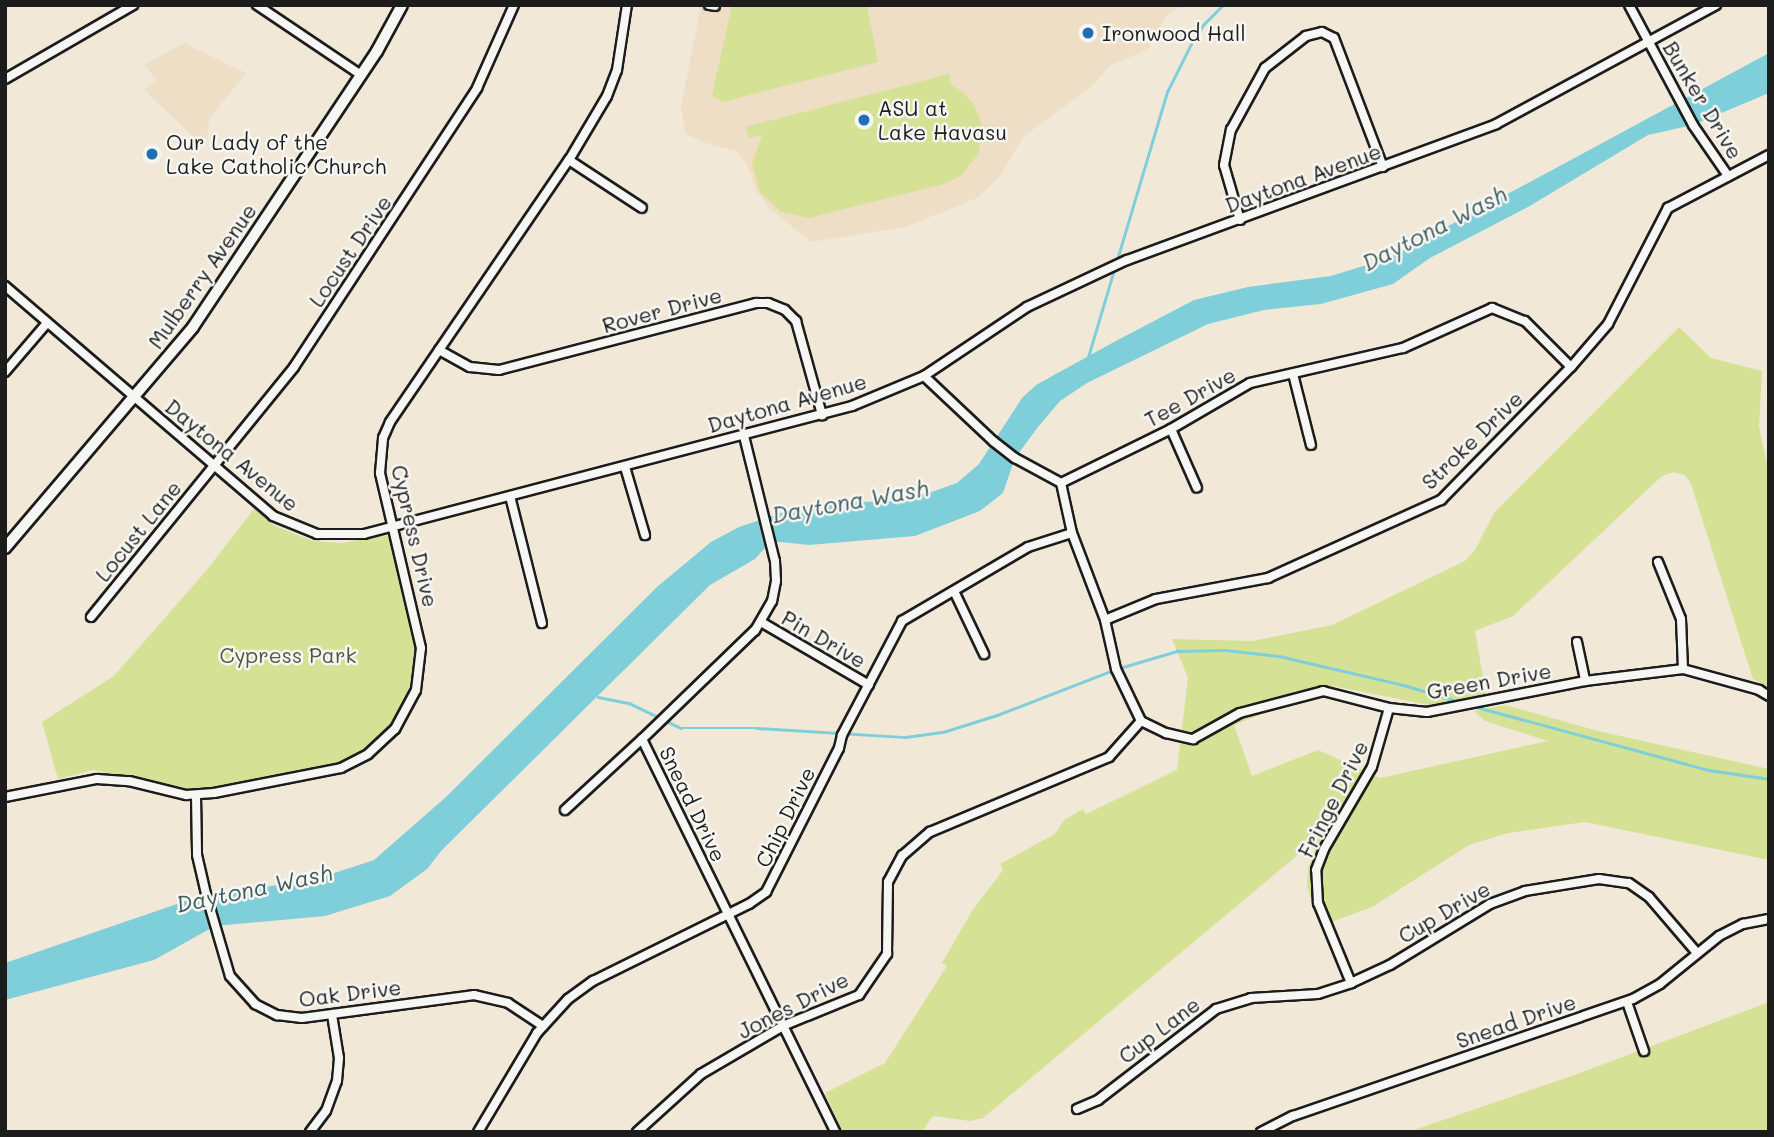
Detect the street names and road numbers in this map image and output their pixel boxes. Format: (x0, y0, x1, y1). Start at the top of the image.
street label: Bunker Drive (1658, 36, 1748, 164)
street label: Daytona Avenue (1222, 138, 1384, 218)
street label: Locust Drive (303, 190, 397, 312)
street label: Mulberry Avenue (143, 199, 261, 353)
street label: Rover Drive (599, 282, 725, 338)
street label: Tee Drive (1140, 362, 1240, 432)
street label: Daytona Avenue (705, 368, 869, 438)
street label: Stroke Drive (1416, 386, 1528, 494)
street label: Daytona Avenue (160, 394, 304, 516)
street label: Cypress Drive (386, 462, 444, 610)
street label: Locust Lane (90, 476, 186, 586)
street label: Pin Drive (777, 605, 871, 673)
street label: Green Drive (1425, 658, 1553, 704)
street label: Fringe Drive (1293, 736, 1373, 862)
street label: Snead Drive (654, 742, 732, 866)
street label: Chip Drive (750, 763, 820, 871)
street label: Cup Drive (1394, 876, 1494, 948)
street label: Jones Drive (733, 966, 853, 1044)
street label: Oak Drive (297, 974, 403, 1012)
street label: Snead Drive (1453, 989, 1579, 1053)
street label: Cup Lane (1114, 991, 1204, 1069)

